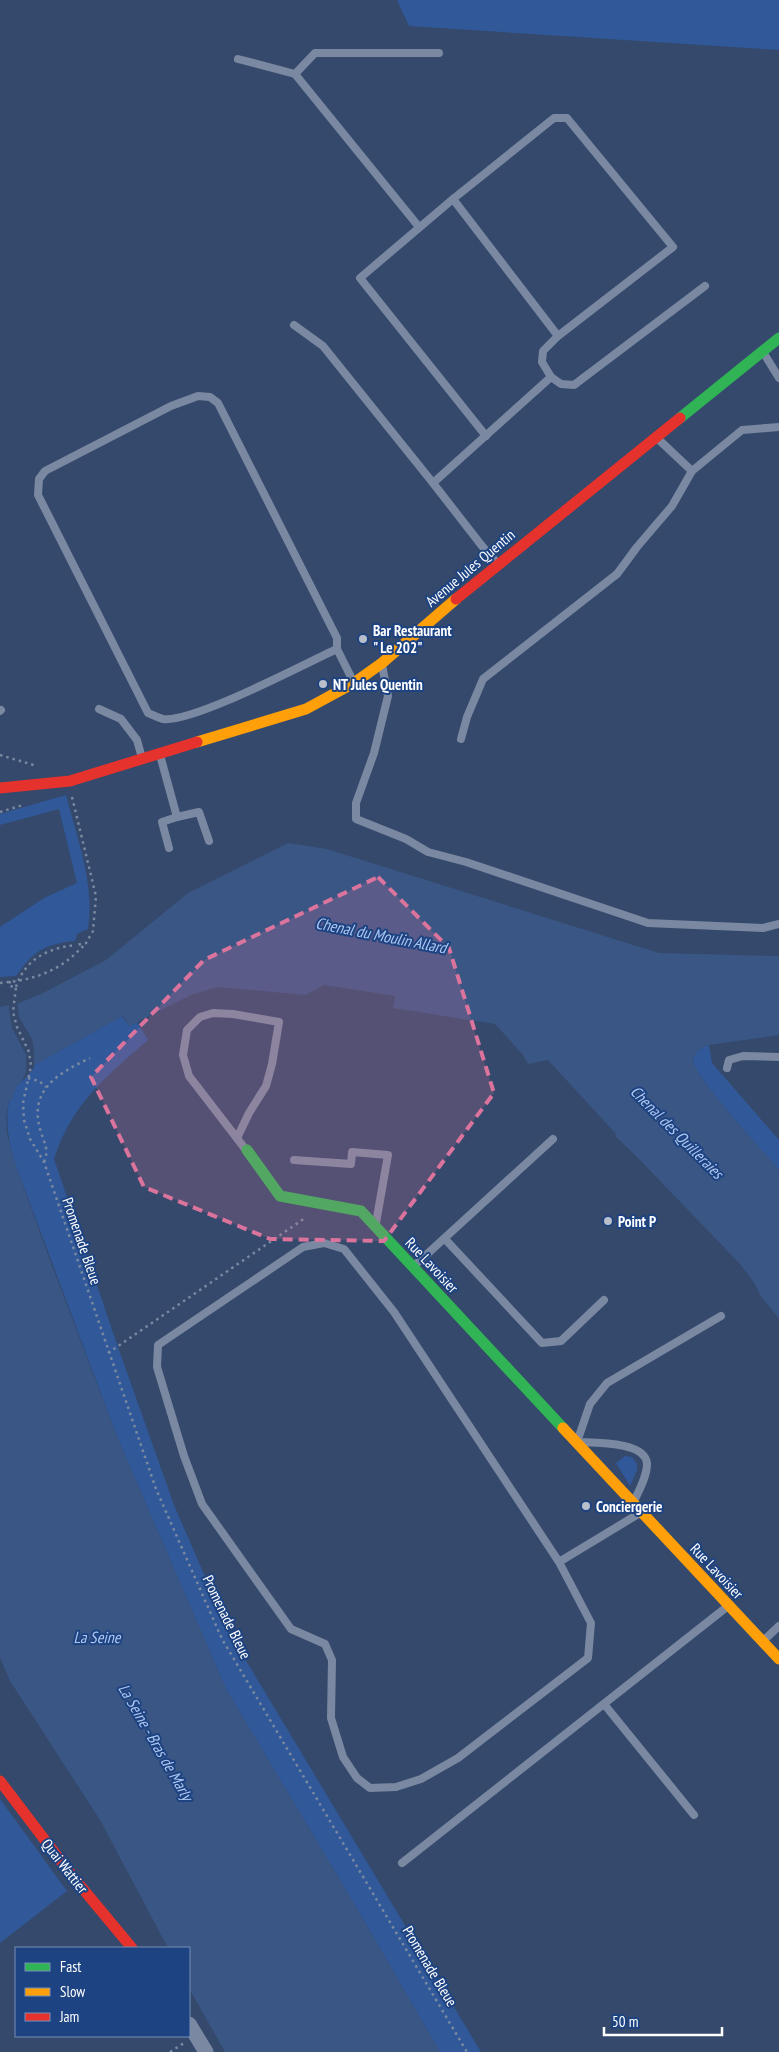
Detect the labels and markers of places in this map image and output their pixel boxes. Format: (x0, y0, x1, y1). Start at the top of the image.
place label: Bar Restaurant " Le 202" (373, 621, 452, 657)
marker: Bar Restaurant " Le 202" (357, 633, 369, 645)
place label: NT Jules Quentin (333, 675, 423, 694)
marker: NT Jules Quentin (317, 678, 329, 690)
place label: Point P (618, 1212, 656, 1231)
marker: Point P (602, 1215, 614, 1227)
place label: Conciergerie (596, 1497, 663, 1516)
marker: Conciergerie (580, 1500, 592, 1512)

